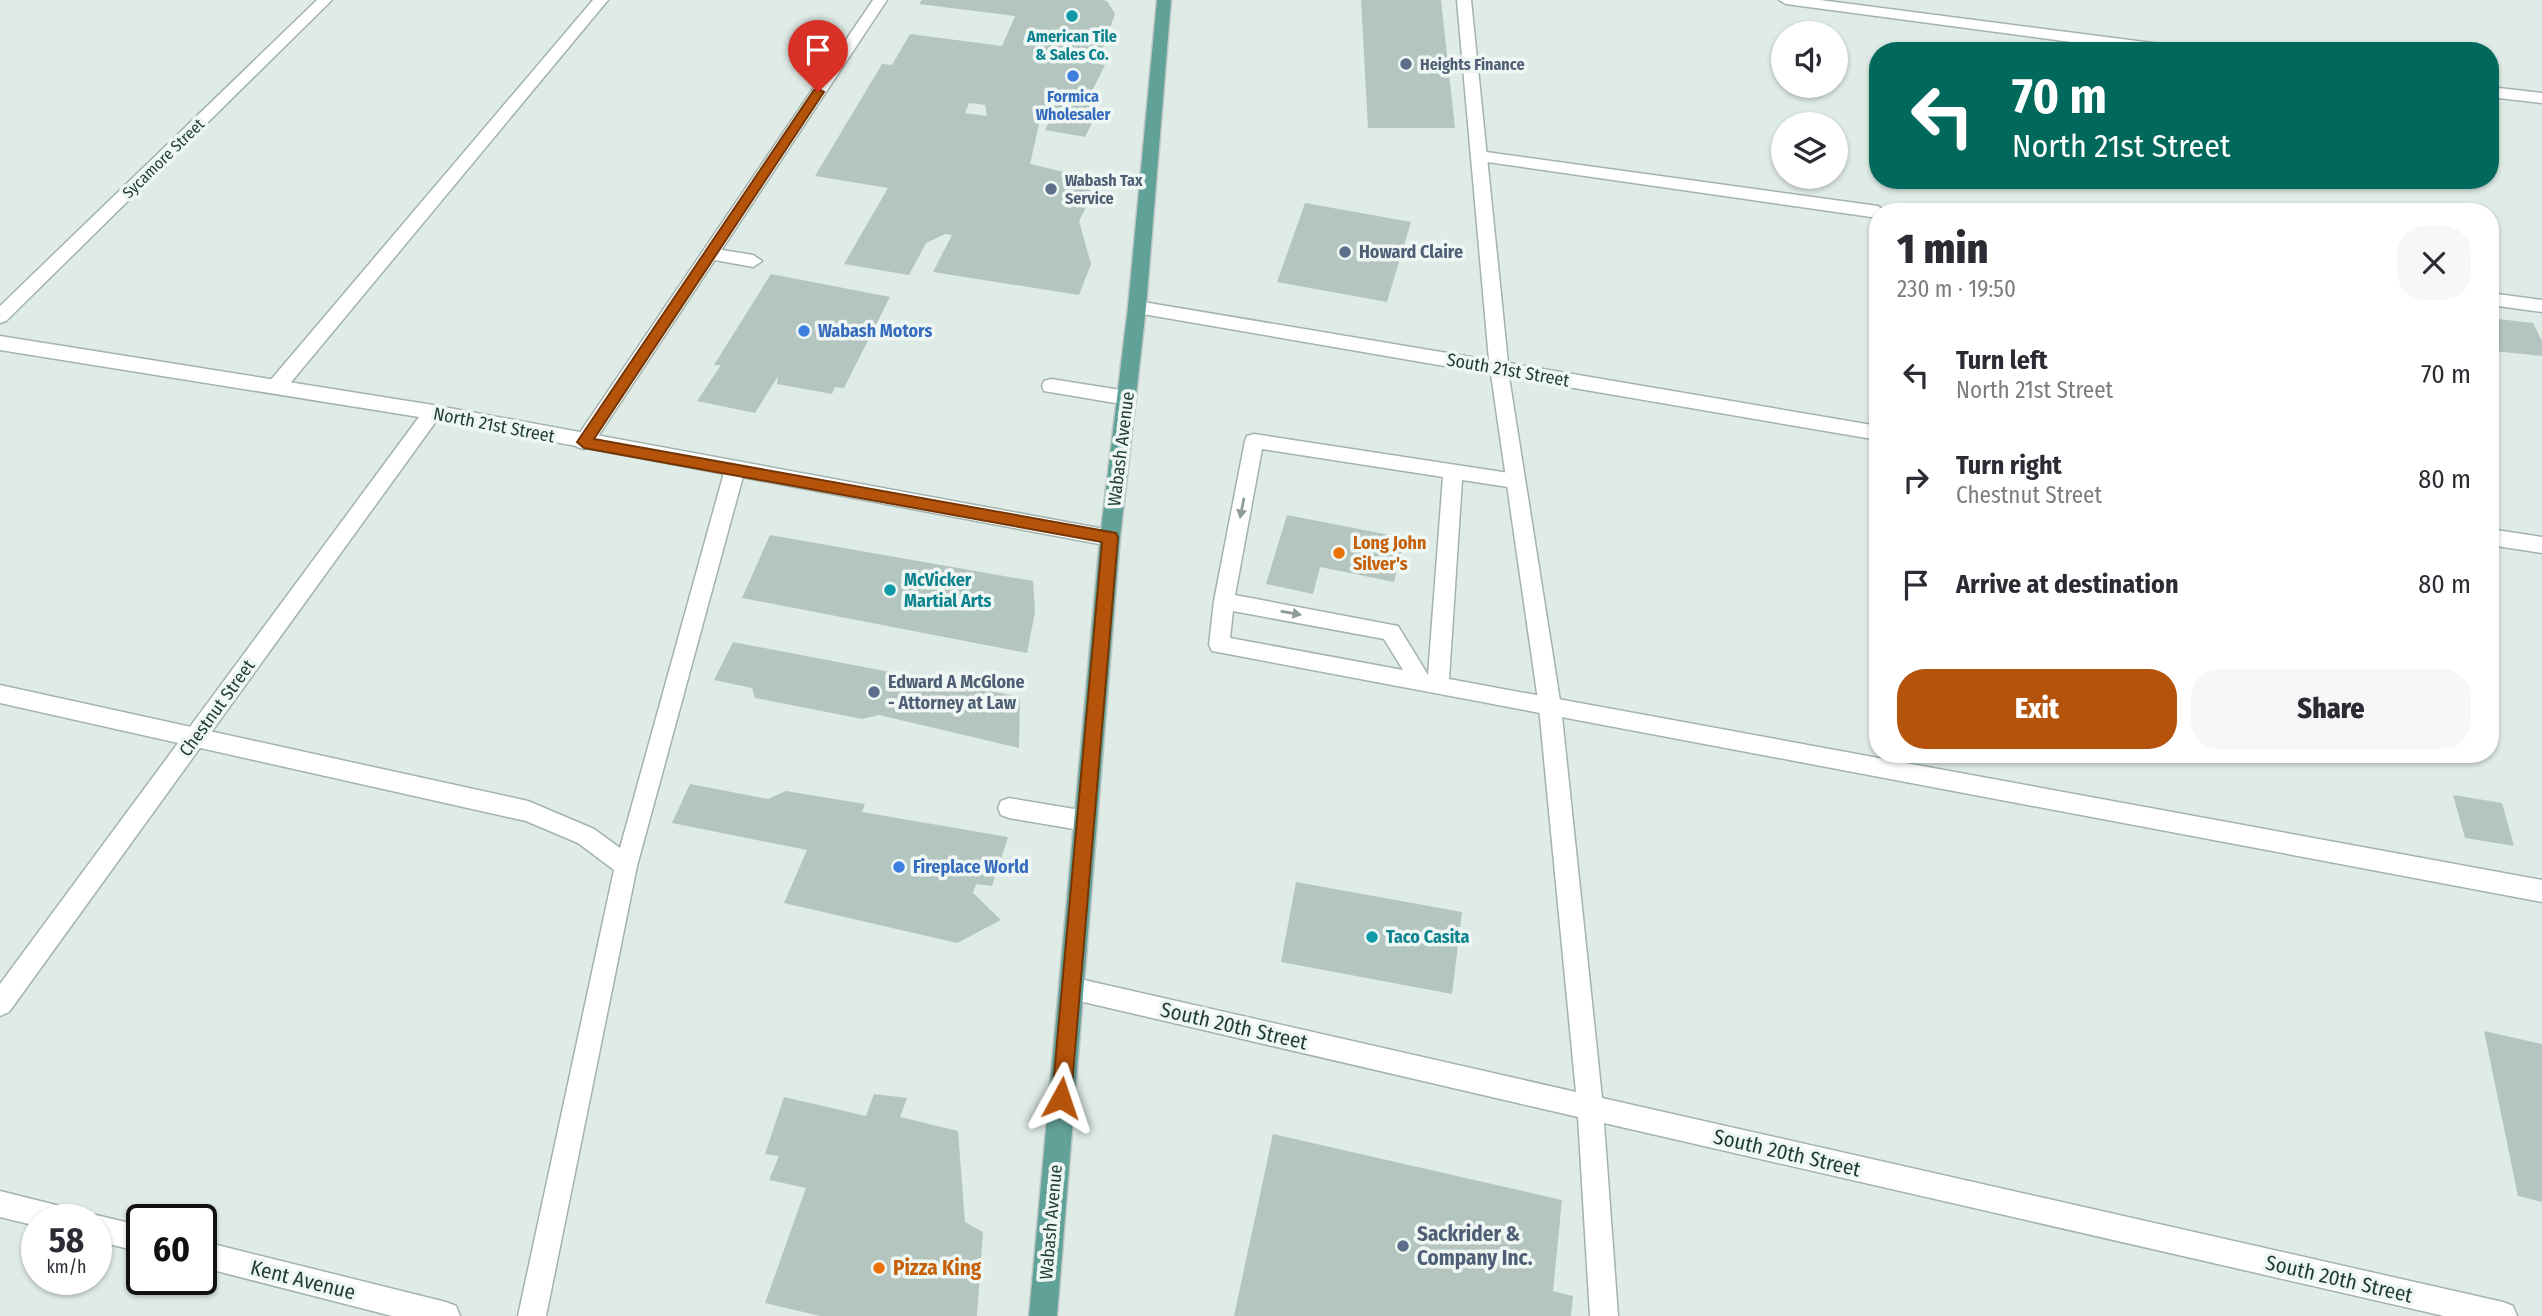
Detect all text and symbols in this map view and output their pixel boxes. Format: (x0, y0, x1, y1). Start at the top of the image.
marker: American Tile & Sales Co. (1064, 8, 1080, 24)
pin (788, 20, 848, 92)
map controls (1771, 21, 1848, 189)
button: sound (1771, 21, 1848, 98)
place label: American Tile & Sales Co. (1026, 27, 1117, 64)
icon: arrive (799, 31, 837, 69)
place label: Heights Finance (1420, 55, 1525, 74)
marker: Heights Finance (1398, 56, 1414, 72)
text: 70 m (2012, 67, 2107, 126)
marker: Formica Wholesaler (1065, 68, 1081, 84)
icon: left (1897, 70, 1988, 161)
place label: Formica Wholesaler (1036, 87, 1110, 124)
button: layers (1771, 112, 1848, 189)
street label: Sycamore Street (119, 114, 209, 202)
text: North 21st Street (2012, 127, 2231, 165)
place label: Wabash Tax Service (1065, 171, 1143, 208)
marker: Wabash Tax Service (1043, 181, 1059, 197)
text: 1 min (1897, 224, 1988, 274)
button: close (2397, 226, 2471, 300)
place label: Howard Claire (1359, 241, 1463, 263)
marker: Howard Claire (1337, 244, 1353, 260)
text: 230 m · 19:50 (1897, 275, 2016, 303)
place label: Wabash Motors (818, 320, 932, 342)
marker: Wabash Motors (796, 323, 812, 339)
text: Turn left (1956, 345, 2048, 376)
street label: South 21st Street (1445, 348, 1571, 392)
icon: left (1897, 356, 1935, 394)
text: 70 m (2421, 359, 2471, 390)
text: North 21st Street (1956, 376, 2113, 404)
street label: Wabash Avenue (1103, 390, 1139, 508)
street label: North 21st Street (432, 402, 557, 448)
text: Turn right (1956, 450, 2062, 481)
icon: right (1897, 461, 1935, 499)
text: 80 m (2418, 464, 2471, 495)
text: Chestnut Street (1956, 481, 2102, 509)
one-way arrow (1236, 497, 1247, 519)
place label: Long John Silver's (1353, 532, 1426, 575)
marker: Long John Silver's (1331, 545, 1347, 561)
icon: arrive (1897, 566, 1935, 604)
place label: McVicker Martial Arts (904, 569, 992, 612)
text: Arrive at destination (1956, 569, 2179, 600)
text: 80 m (2418, 569, 2471, 600)
marker: McVicker Martial Arts (882, 582, 898, 598)
one-way arrow (1280, 608, 1302, 619)
street label: Chestnut Street (175, 655, 260, 761)
button: Exit (1897, 669, 2177, 749)
button: Share (2191, 669, 2471, 749)
place label: Edward A McGlone - Attorney at Law (888, 671, 1025, 714)
marker: Edward A McGlone - Attorney at Law (866, 684, 882, 700)
place label: Fireplace World (913, 856, 1029, 878)
marker: Fireplace World (891, 859, 907, 875)
place label: Taco Casita (1386, 926, 1470, 948)
marker: Taco Casita (1364, 929, 1380, 945)
street label: South 20th Street (1158, 996, 1310, 1056)
position arrow (1024, 1061, 1098, 1135)
street label: South 20th Street (1711, 1123, 1863, 1183)
street label: Wabash Avenue (1035, 1163, 1067, 1280)
speed limit sign: 60 (126, 1204, 217, 1295)
text: 58 (49, 1219, 84, 1261)
place label: Sackrider & Company Inc. (1417, 1221, 1533, 1271)
marker: Sackrider & Company Inc. (1395, 1238, 1411, 1254)
street label: South 20th Street (2263, 1249, 2415, 1309)
street label: Kent Avenue (248, 1254, 358, 1306)
place label: Pizza King (893, 1255, 982, 1281)
text: km/h (46, 1256, 87, 1278)
marker: Pizza King (871, 1260, 887, 1276)

